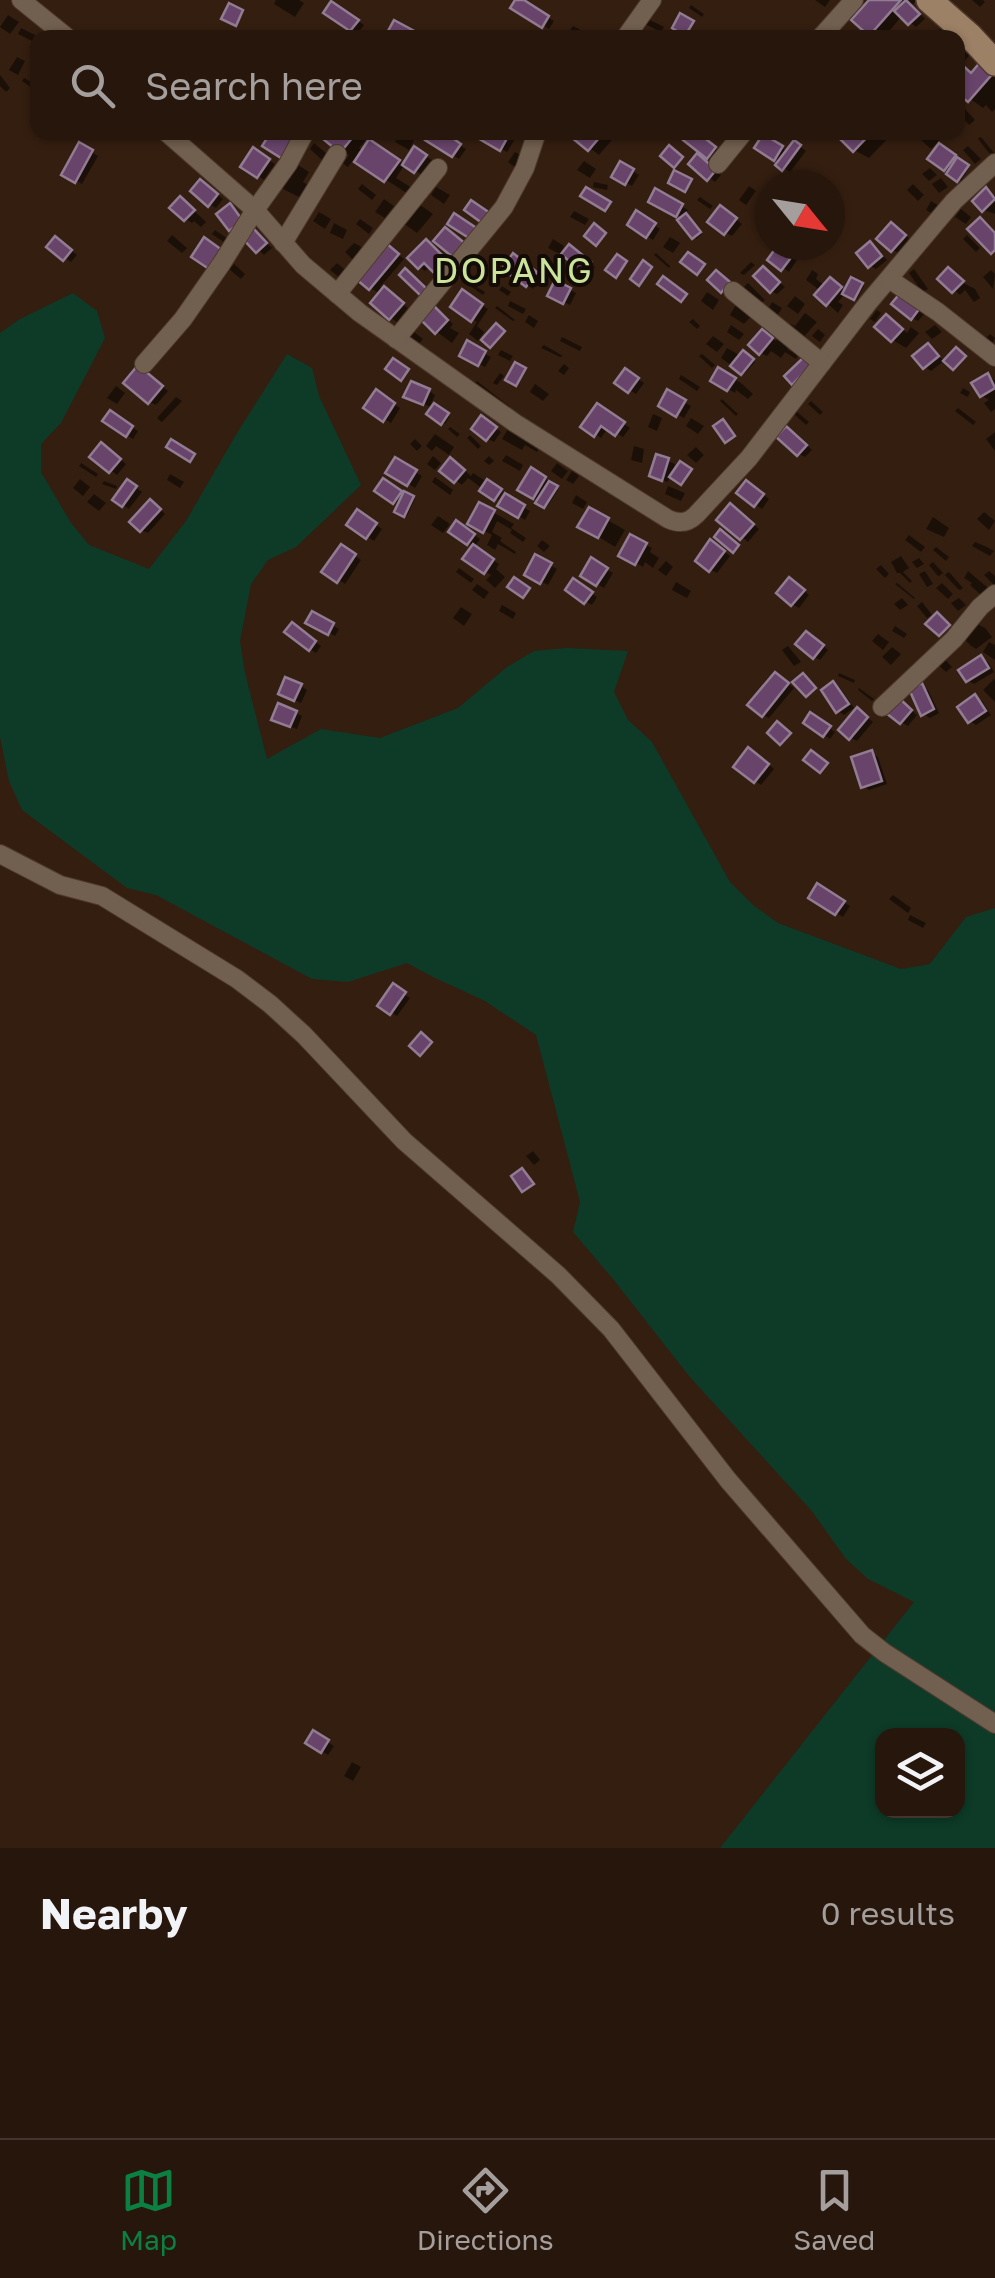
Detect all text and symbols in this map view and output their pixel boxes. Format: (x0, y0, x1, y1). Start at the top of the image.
search box (30, 30, 965, 140)
icon: search (65, 58, 120, 113)
text: Search here (145, 63, 363, 108)
north arrow (755, 170, 845, 260)
district label: DOPANG (434, 249, 594, 291)
map controls (875, 1728, 965, 1818)
button: layers (875, 1728, 965, 1818)
text: Nearby (40, 1888, 188, 1938)
text: 0 results (821, 1894, 955, 1932)
tab: Map (120, 2163, 177, 2256)
tab: Directions (417, 2163, 554, 2256)
tab: Saved (793, 2163, 875, 2256)

